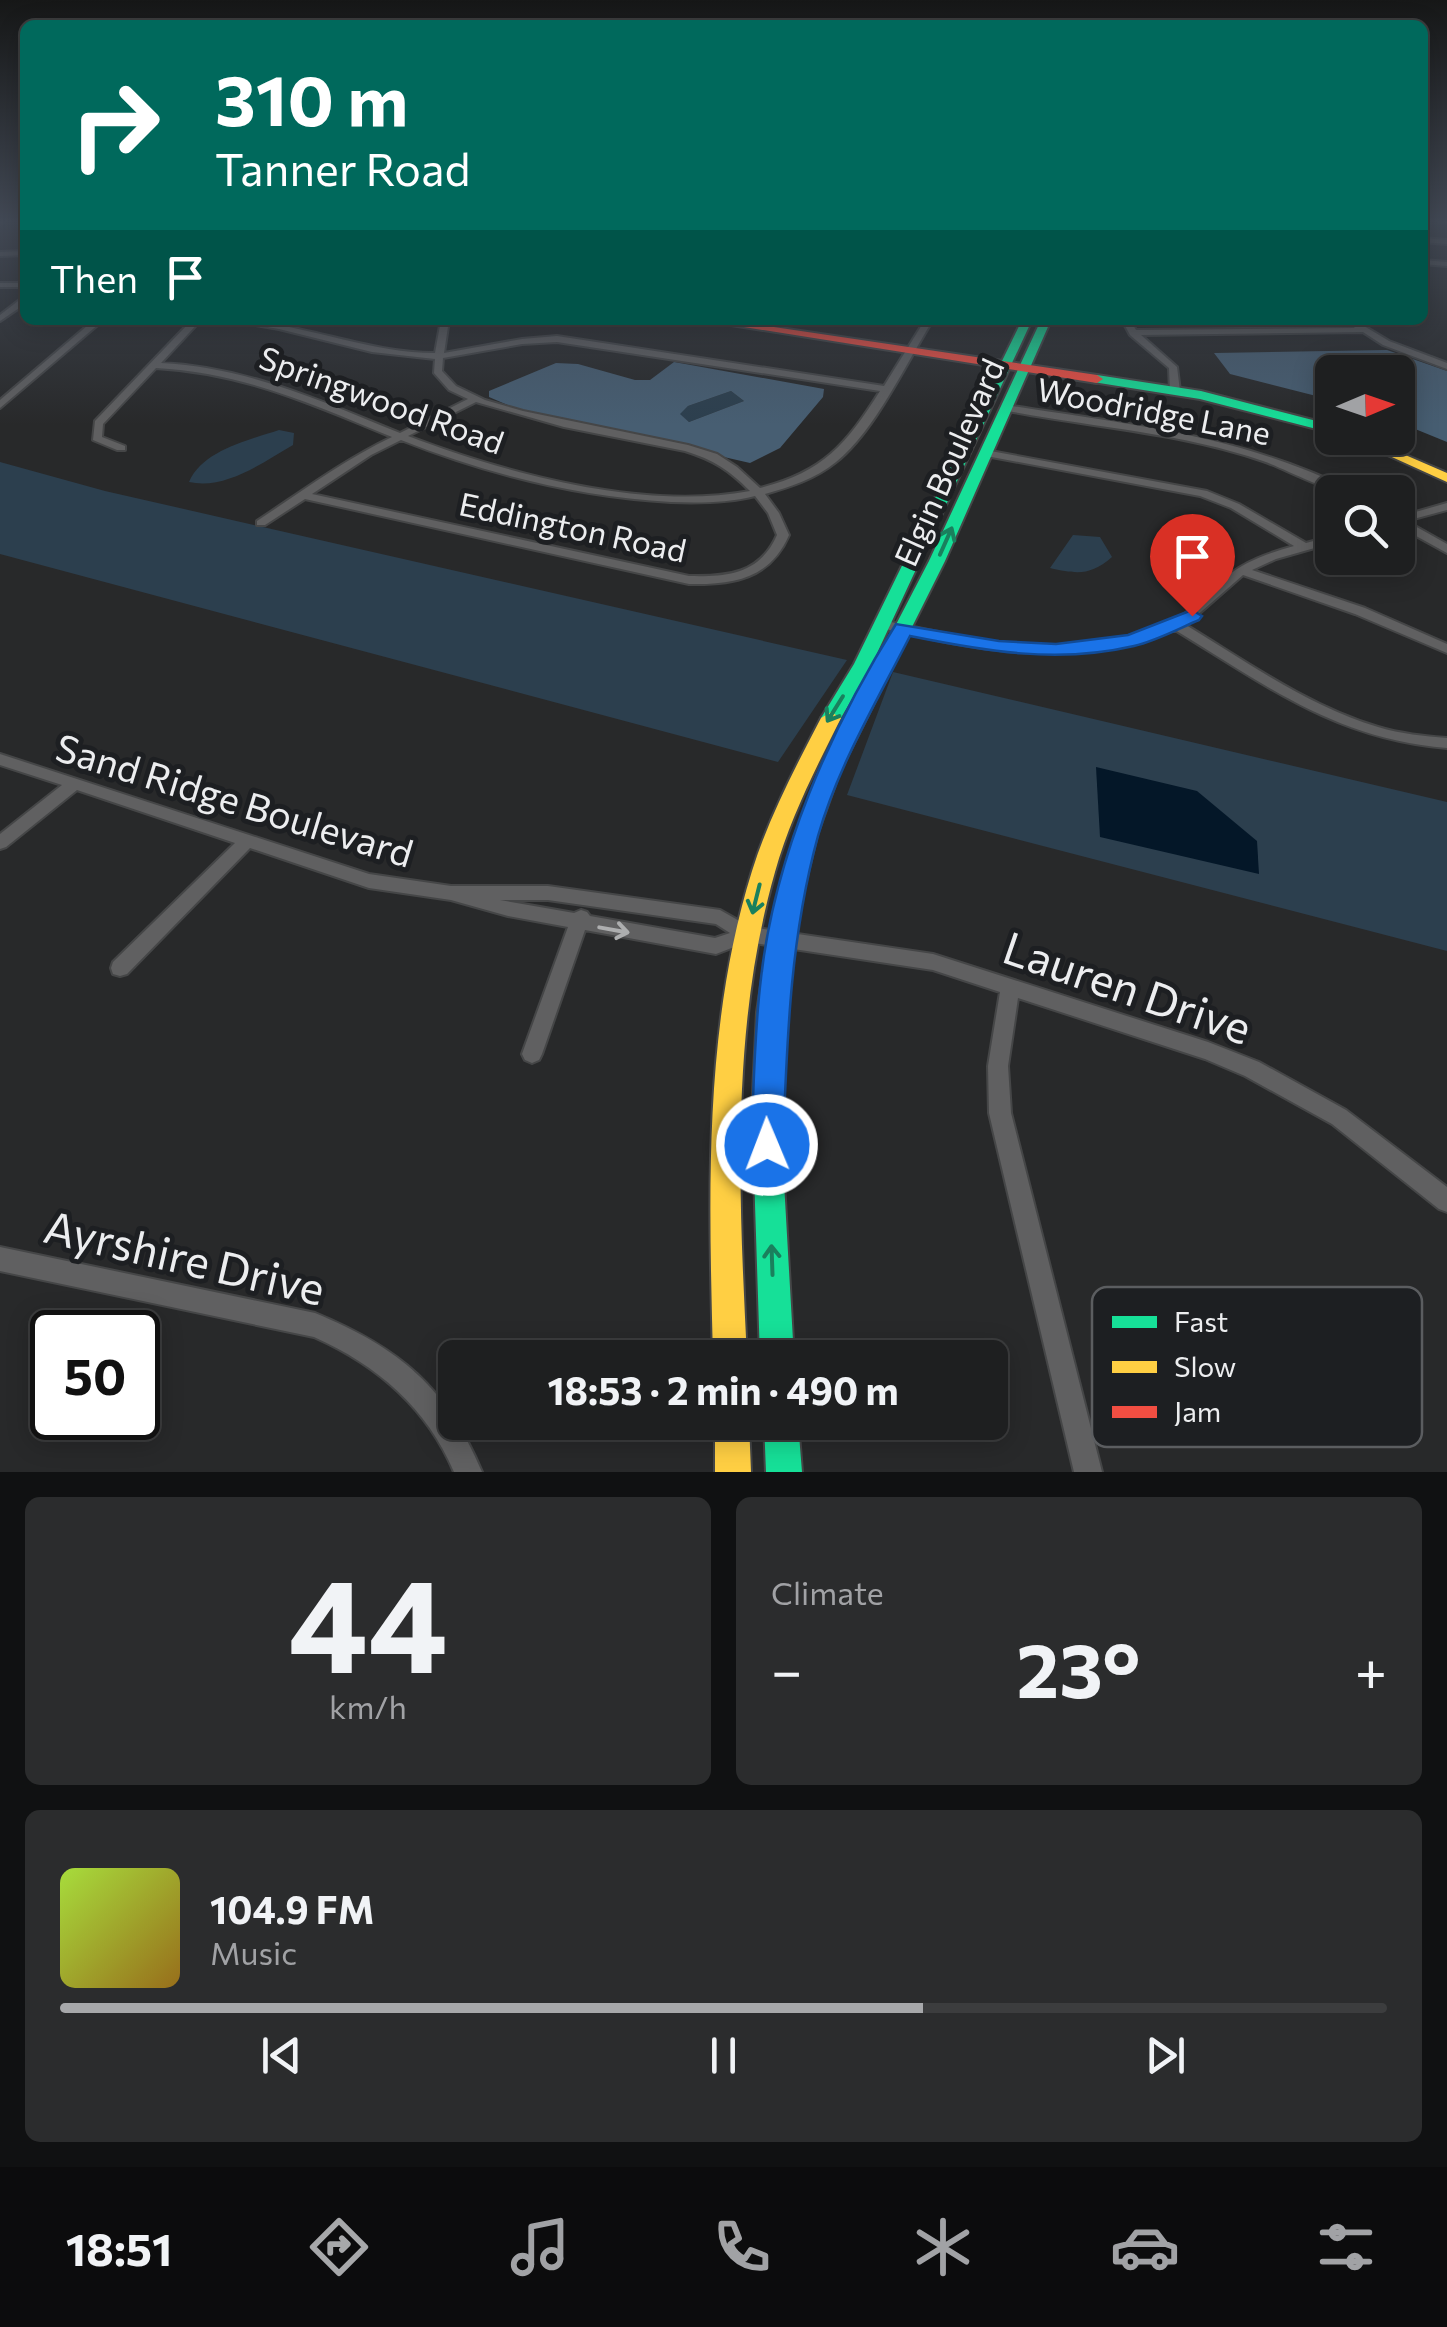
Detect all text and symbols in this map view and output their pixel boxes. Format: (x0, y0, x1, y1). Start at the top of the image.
text: 310 m (215, 55, 408, 140)
icon: right (50, 60, 180, 190)
text: Tanner Road (215, 140, 471, 195)
icon: arrive (158, 250, 213, 305)
text: Then (50, 254, 138, 301)
street label: Springwood Road (254, 336, 510, 462)
street label: Elgin Boulevard (884, 352, 1012, 572)
north arrow (1315, 355, 1415, 455)
map controls (1315, 355, 1415, 575)
street label: Woodridge Lane (1034, 368, 1274, 452)
button: search (1315, 475, 1415, 575)
street label: Eddington Road (456, 482, 690, 570)
pin (1150, 514, 1235, 617)
one-way arrow (938, 526, 956, 557)
icon: arrive (1165, 529, 1220, 584)
one-way arrow (825, 694, 845, 723)
street label: Sand Ridge Boulevard (51, 722, 419, 876)
one-way arrow (745, 883, 764, 914)
street label: Lauren Drive (997, 918, 1259, 1054)
one-way arrow (598, 921, 630, 940)
position arrow (715, 1093, 819, 1197)
street label: Ayrshire Drive (40, 1197, 330, 1315)
one-way arrow (762, 1245, 781, 1277)
legend (1092, 1287, 1422, 1447)
text: Fast (1174, 1304, 1228, 1338)
speed limit sign: 50 (30, 1310, 160, 1440)
text: Slow (1174, 1349, 1236, 1383)
text: 18:53 · 2 min · 490 m (547, 1366, 899, 1413)
text: Jam (1174, 1394, 1221, 1428)
text: 44 (288, 1541, 448, 1700)
text: Climate (771, 1572, 884, 1612)
text: 23° (1017, 1622, 1140, 1713)
text: − (771, 1635, 802, 1702)
text: + (1355, 1635, 1387, 1702)
text: km/h (329, 1686, 407, 1726)
text: 104.9 FM (210, 1885, 374, 1932)
text: Music (210, 1932, 297, 1972)
icon: previous (254, 2028, 309, 2083)
icon: pause (696, 2028, 751, 2083)
icon: next (1138, 2028, 1193, 2083)
icon: directions (304, 2212, 374, 2282)
icon: music (505, 2212, 575, 2282)
icon: phone (707, 2212, 777, 2282)
icon: climate (908, 2212, 978, 2282)
icon: car (1110, 2212, 1180, 2282)
icon: filters (1311, 2212, 1381, 2282)
text: 18:51 (66, 2220, 172, 2275)

